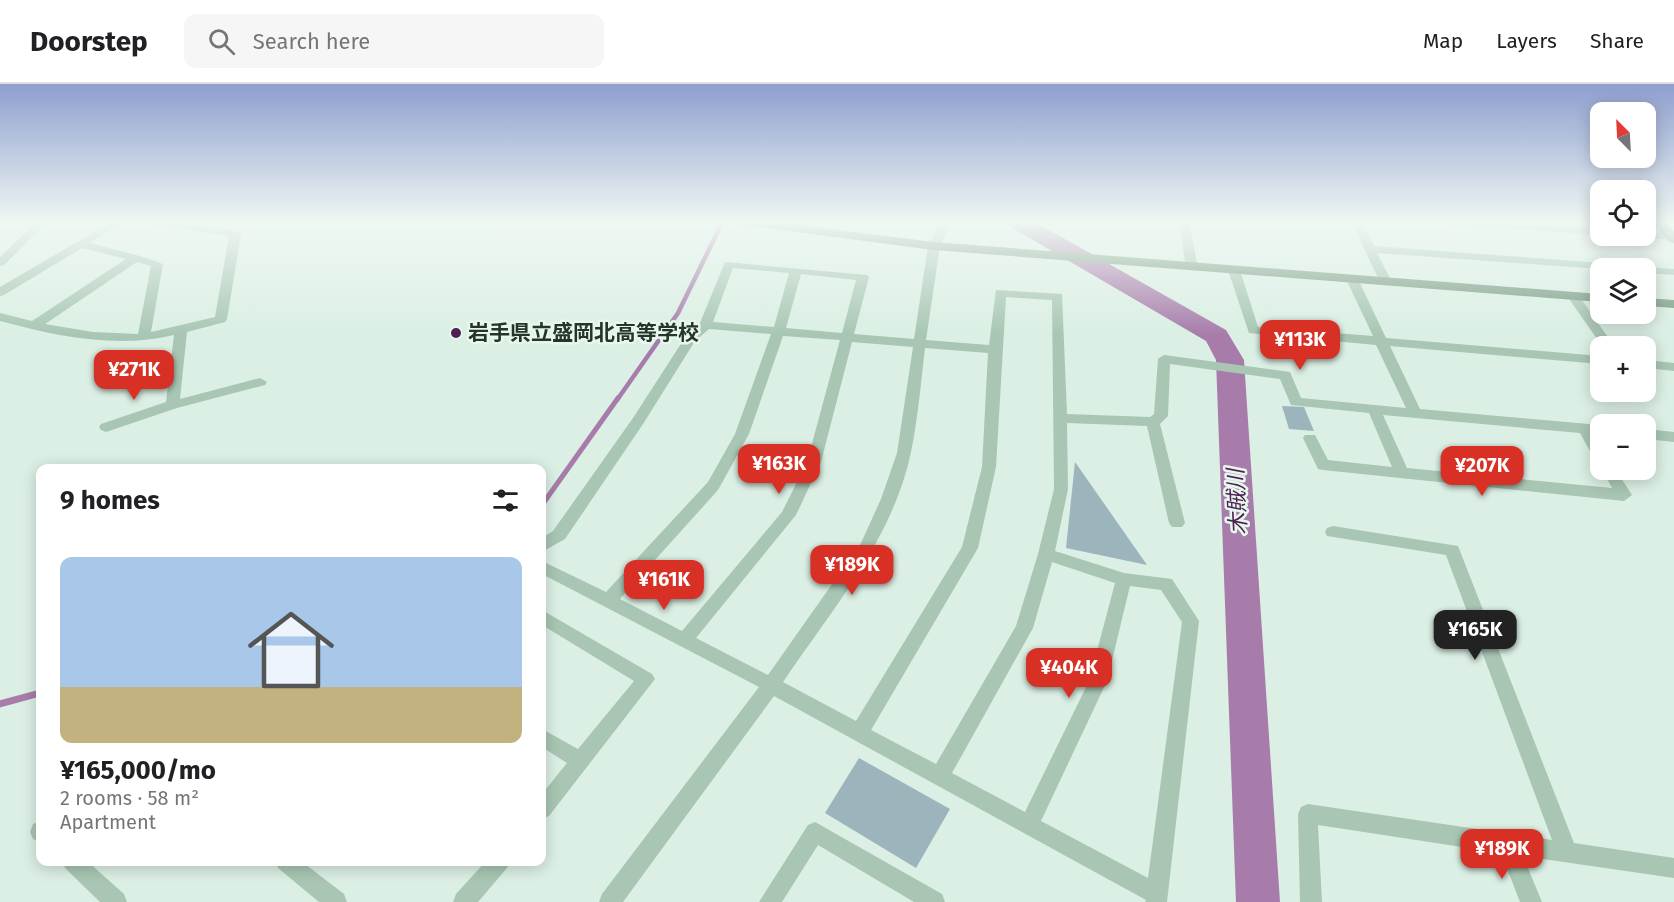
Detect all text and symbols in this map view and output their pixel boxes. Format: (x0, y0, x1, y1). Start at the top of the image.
search box (184, 14, 604, 68)
text: Doorstep (30, 25, 148, 58)
icon: search (205, 25, 238, 58)
text: Search here (253, 28, 370, 55)
text: Map (1423, 28, 1463, 54)
text: Layers (1496, 28, 1557, 54)
text: Share (1590, 28, 1644, 54)
north arrow (1590, 102, 1656, 168)
map controls (1590, 102, 1656, 480)
button: locate (1590, 180, 1656, 246)
button: layers (1590, 258, 1656, 324)
place label: 岩手県立盛岡北高等学校 (468, 320, 699, 346)
pin: ¥113K (1258, 320, 1342, 371)
marker: 岩手県立盛岡北高等学校 (449, 326, 463, 340)
text: ¥113K (1274, 327, 1326, 351)
button: + (1590, 336, 1656, 402)
pin: ¥271K (92, 350, 176, 401)
text: ¥271K (108, 357, 160, 381)
button: − (1590, 414, 1656, 480)
pin: ¥163K (737, 444, 821, 495)
pin: ¥207K (1440, 446, 1524, 497)
text: ¥163K (752, 451, 806, 475)
text: ¥207K (1455, 453, 1509, 477)
water label: 木賊川 (1222, 466, 1252, 536)
icon: filters (489, 484, 522, 517)
text: 9 homes (60, 485, 160, 516)
pin: ¥189K (810, 545, 894, 596)
text: ¥189K (824, 552, 880, 576)
pin: ¥161K (622, 560, 706, 611)
text: ¥161K (638, 567, 690, 591)
icon: home (237, 596, 345, 704)
pin: ¥165K (1433, 610, 1517, 661)
text: ¥165K (1448, 617, 1502, 641)
pin: ¥404K (1027, 648, 1111, 699)
text: ¥404K (1040, 655, 1098, 679)
text: ¥165,000/mo (60, 755, 216, 786)
text: 2 rooms · 58 m² (60, 786, 199, 810)
text: Apartment (60, 810, 156, 834)
pin: ¥189K (1460, 829, 1544, 880)
text: ¥189K (1474, 836, 1530, 860)

